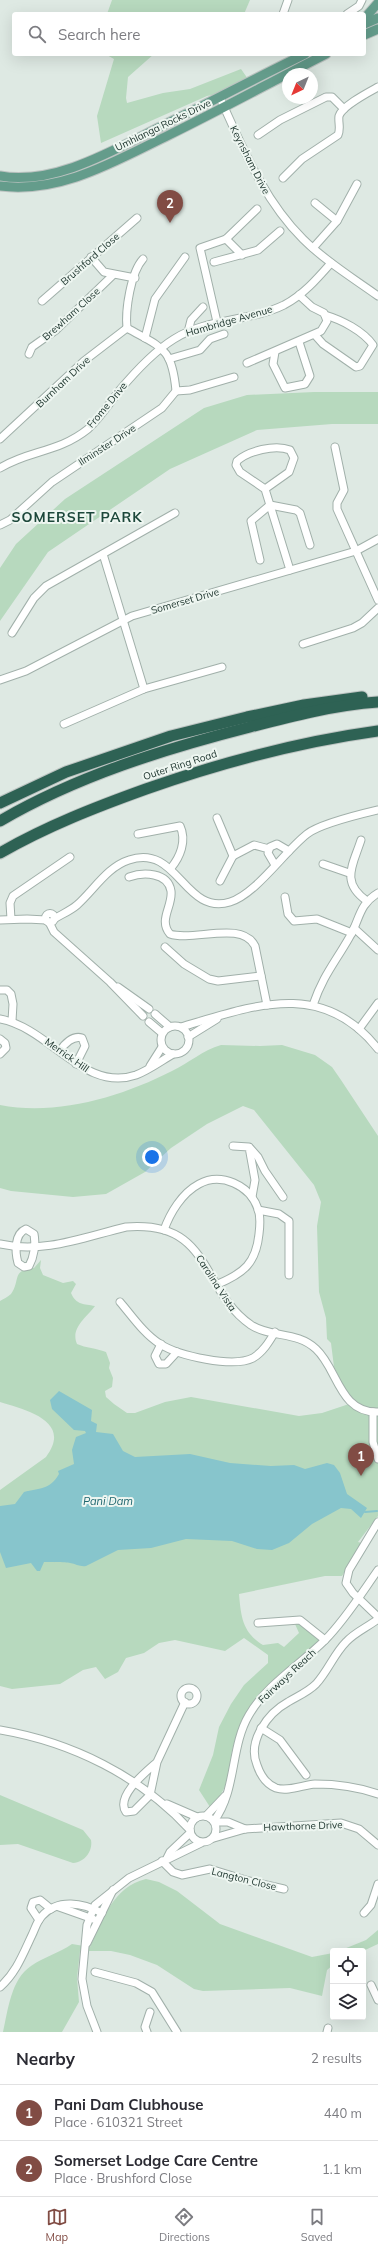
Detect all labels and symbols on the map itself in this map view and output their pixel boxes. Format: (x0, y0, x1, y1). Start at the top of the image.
north arrow (282, 68, 318, 104)
street label: Umhlanga Rocks Drive (113, 96, 213, 154)
street label: Keynsham Drive (227, 124, 273, 196)
pin: 2 (157, 190, 183, 223)
street label: Brushford Close (58, 230, 122, 288)
street label: Brewham Close (40, 285, 102, 343)
street label: Hambridge Avenue (184, 302, 274, 340)
street label: Burnham Drive (33, 354, 93, 410)
street label: Frome Drive (84, 379, 130, 431)
street label: Ilminster Drive (76, 422, 138, 468)
district label: SOMERSET PARK (11, 508, 143, 526)
street label: Somerset Drive (149, 585, 221, 617)
street label: Outer Ring Road (141, 747, 219, 783)
street label: Merrick Hill (42, 1035, 92, 1075)
your location (142, 1147, 162, 1167)
street label: Carolina Vista (193, 1252, 239, 1314)
pin: 1 (348, 1443, 374, 1476)
water label: Pani Dam (83, 1494, 133, 1508)
street label: Fairways Reach (255, 1646, 319, 1706)
street label: Hawthorne Drive (263, 1818, 343, 1834)
street label: Langton Close (210, 1865, 278, 1893)

